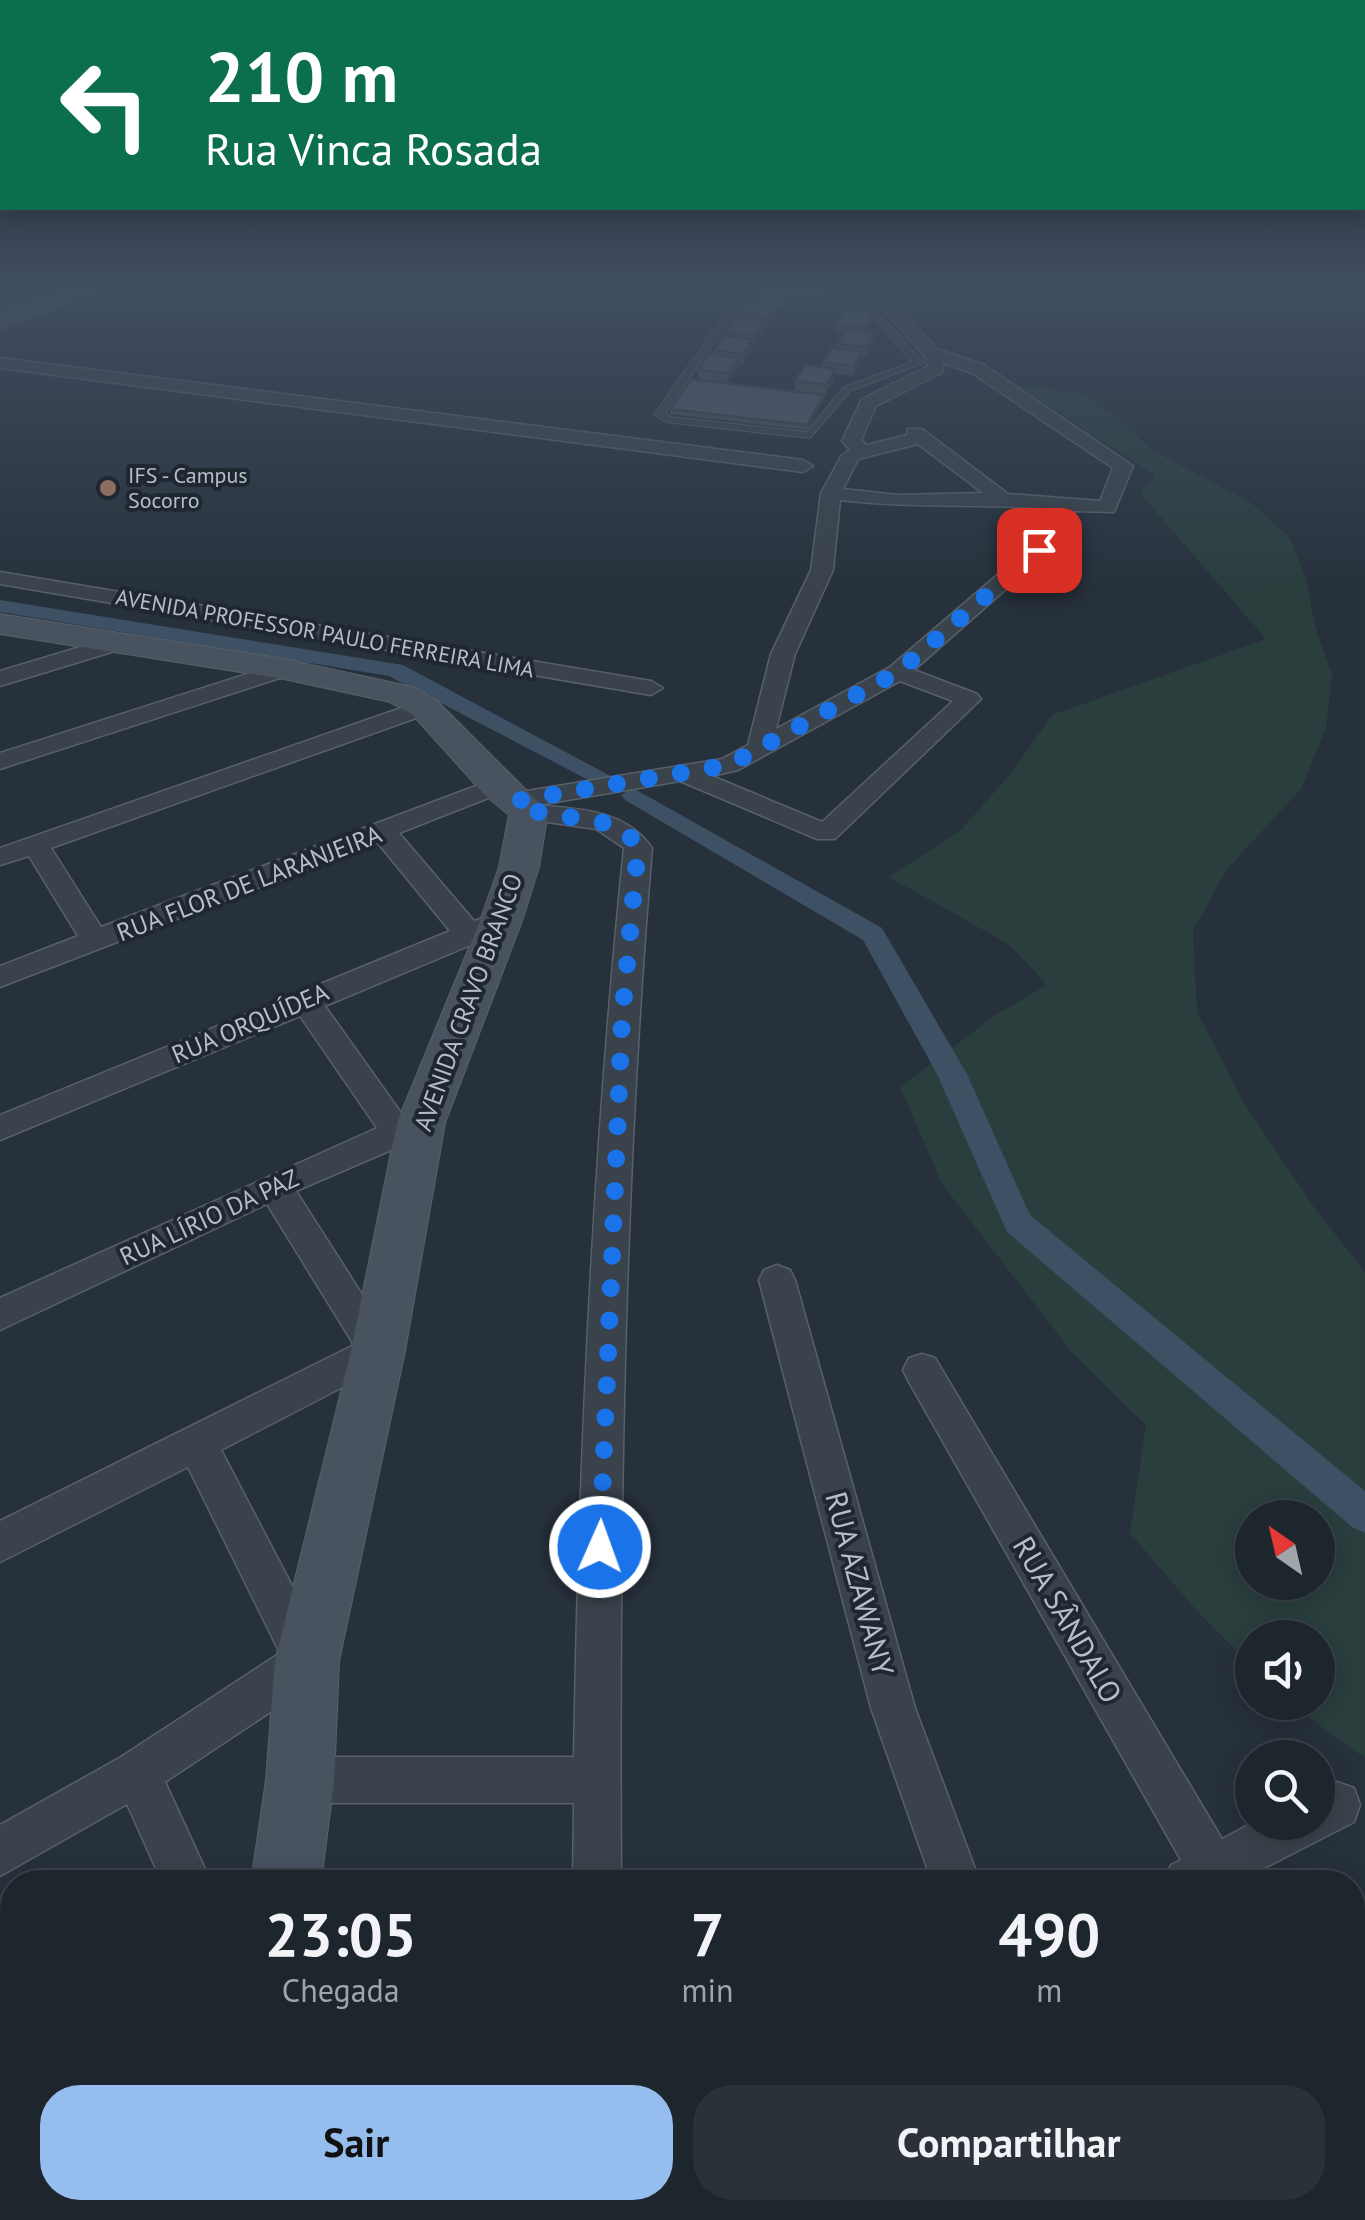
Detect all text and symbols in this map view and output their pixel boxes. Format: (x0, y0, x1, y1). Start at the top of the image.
text: 210 m (205, 31, 398, 121)
icon: left (40, 40, 170, 170)
text: Rua Vinca Rosada (205, 119, 542, 177)
place label: IFS - Campus Socorro (128, 461, 248, 514)
marker: IFS - Campus Socorro (97, 477, 119, 499)
pin (997, 508, 1082, 593)
icon: arrive (1012, 523, 1067, 578)
street label: AVENIDA PROFESSOR PAULO FERREIRA LIMA (114, 582, 536, 684)
street label: RUA FLOR DE LARANJEIRA (112, 818, 386, 948)
street label: AVENIDA CRAVO BRANCO (407, 869, 529, 1135)
street label: RUA ORQUÍDEA (167, 975, 334, 1070)
street label: RUA LÍRIO DA PAZ (114, 1162, 304, 1272)
street label: RUA AZAWANY (817, 1487, 904, 1680)
position arrow (548, 1495, 652, 1599)
north arrow (1235, 1500, 1335, 1600)
map controls (1235, 1500, 1335, 1840)
street label: RUA SÂNDALO (1005, 1529, 1132, 1709)
button: sound (1235, 1620, 1335, 1720)
button: search (1235, 1740, 1335, 1840)
text: 23:05 (265, 1895, 417, 1973)
text: 7 (691, 1895, 725, 1973)
text: 490 (998, 1895, 1100, 1973)
text: Chegada (282, 1969, 400, 2011)
text: min (682, 1969, 734, 2011)
text: m (1036, 1969, 1062, 2011)
button: Sair (40, 2085, 673, 2200)
button: Compartilhar (693, 2085, 1325, 2200)

